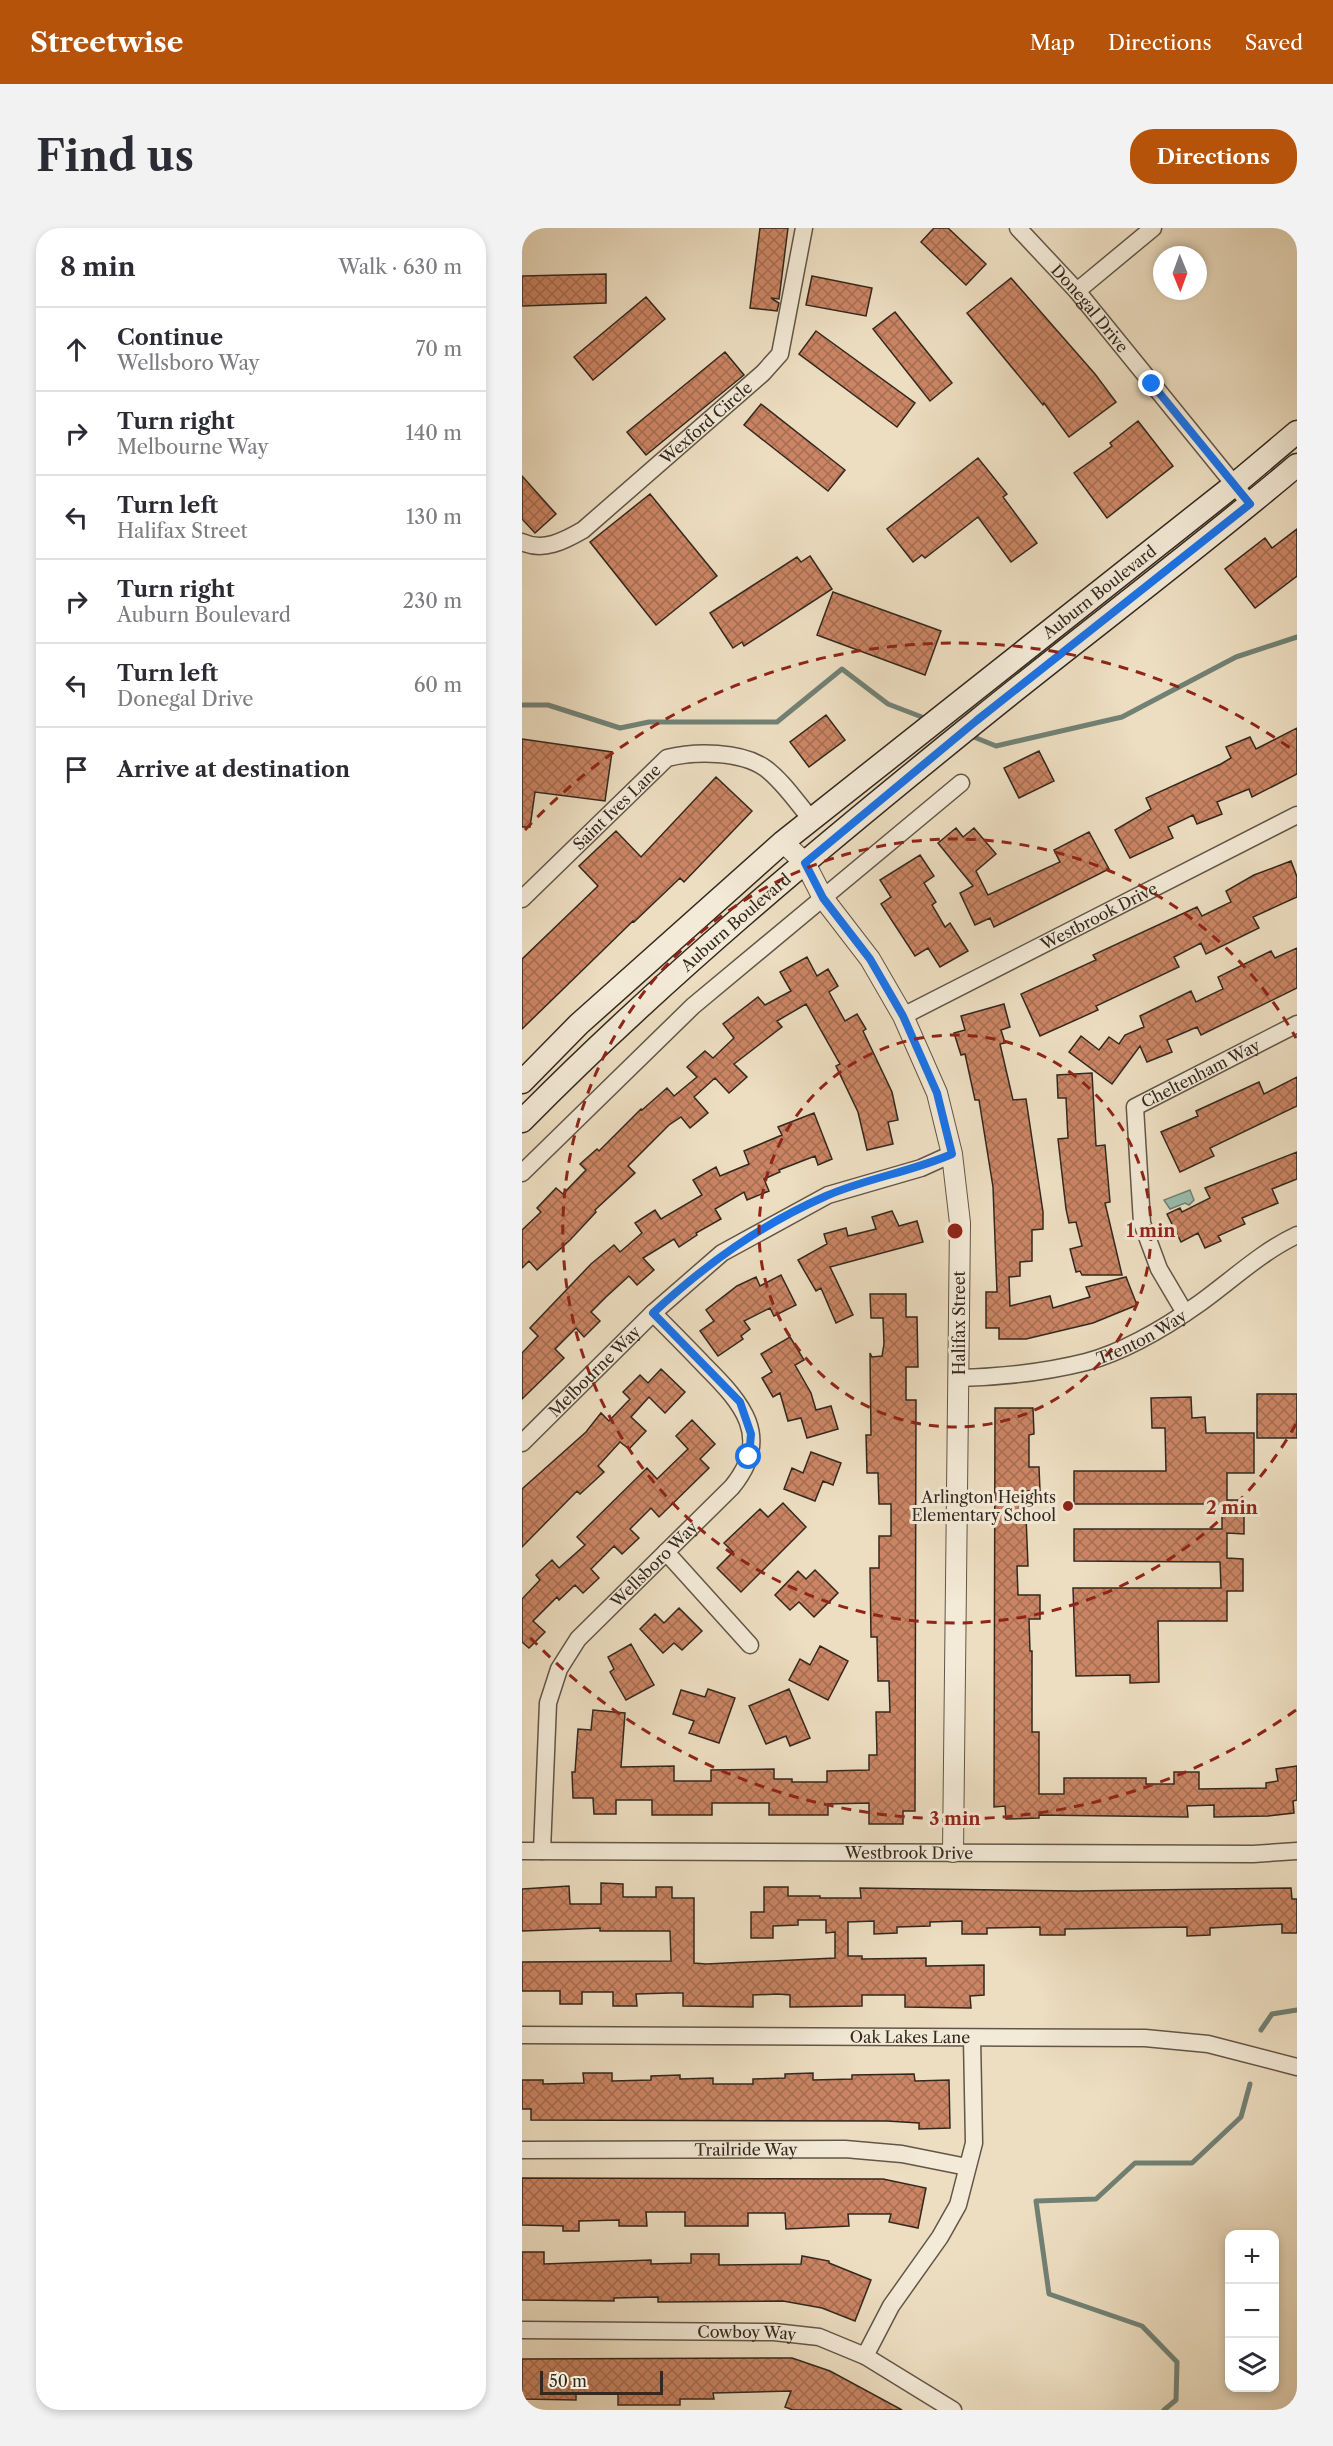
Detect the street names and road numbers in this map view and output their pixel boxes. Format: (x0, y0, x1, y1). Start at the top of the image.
street label: Donegal Drive (1047, 260, 1133, 357)
street label: Wexford Circle (655, 377, 756, 469)
street label: Auburn Boulevard (1038, 540, 1160, 643)
street label: Saint Ives Lane (569, 760, 665, 854)
street label: Auburn Boulevard (676, 869, 795, 976)
street label: Westbrook Drive (1036, 878, 1161, 955)
street label: Cheltenham Way (1138, 1034, 1264, 1112)
street label: Halifax Street (949, 1270, 969, 1375)
street label: Trenton Way (1094, 1305, 1191, 1368)
street label: Melbourne Way (544, 1321, 645, 1421)
street label: Wellsboro Way (606, 1516, 702, 1612)
street label: Westbrook Drive (844, 1842, 973, 1863)
street label: Oak Lakes Lane (850, 2027, 970, 2047)
street label: Trailride Way (695, 2139, 799, 2159)
street label: Cowboy Way (697, 2321, 799, 2345)

